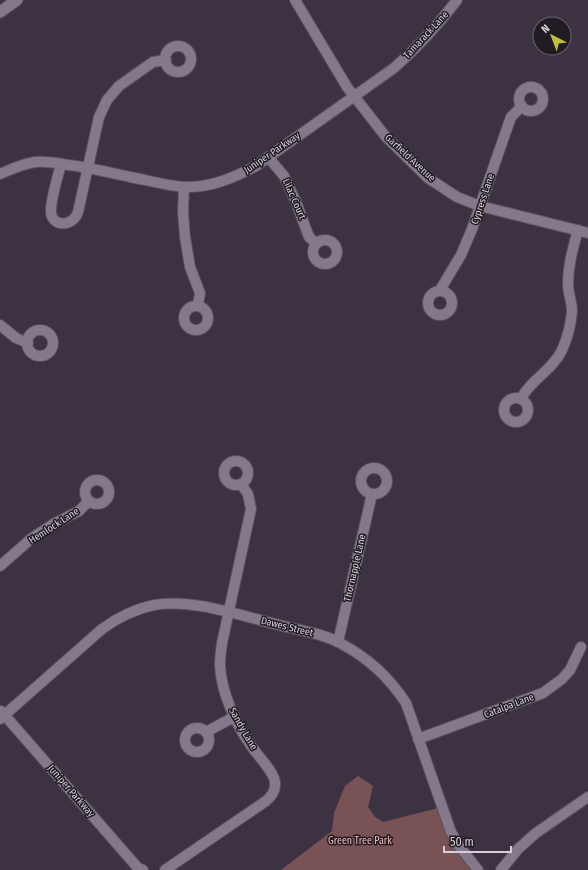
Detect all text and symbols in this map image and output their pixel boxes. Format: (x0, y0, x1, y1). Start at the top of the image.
street label: Tamarack Lane (401, 9, 451, 61)
north arrow (532, 16, 572, 56)
text: N (539, 22, 552, 36)
street label: Juniper Parkway (242, 129, 303, 176)
street label: Garfield Avenue (382, 132, 438, 184)
street label: Cypress Lane (469, 172, 497, 226)
street label: Lilac Court (280, 177, 309, 222)
street label: Hemlock Lane (27, 505, 81, 547)
street label: Thornapple Lane (341, 533, 369, 603)
street label: Dawes Street (260, 615, 315, 639)
street label: Catalpa Lane (482, 691, 536, 721)
street label: Sandy Lane (226, 706, 260, 752)
street label: Juniper Parkway (45, 762, 97, 820)
scale bar (444, 828, 511, 854)
park label: Green Tree Park (328, 835, 392, 847)
text: 50 m (450, 835, 474, 849)

